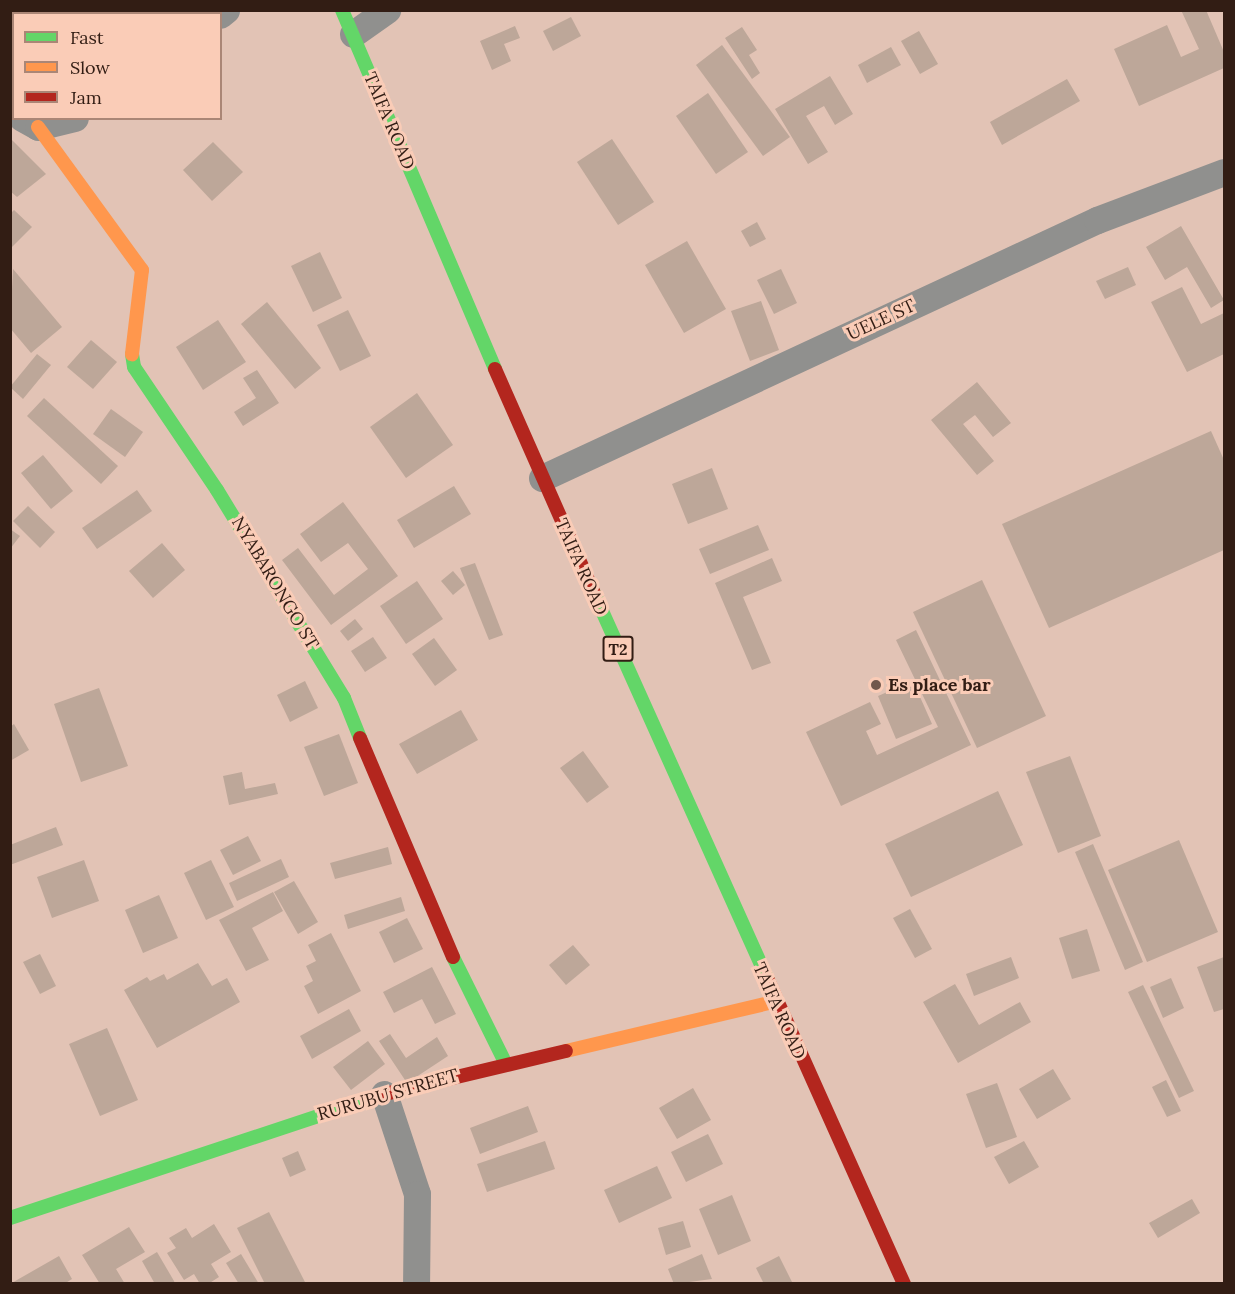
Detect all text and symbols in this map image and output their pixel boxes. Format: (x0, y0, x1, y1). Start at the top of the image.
legend (12, 12, 222, 120)
text: Fast (70, 26, 104, 49)
text: Slow (70, 56, 110, 79)
street label: TAIFA ROAD (359, 69, 419, 173)
text: Jam (70, 86, 102, 109)
street label: UELE ST (843, 295, 919, 345)
street label: NYABARONGO ST (227, 513, 323, 653)
street label: TAIFA ROAD (550, 515, 612, 619)
road number: T2 (602, 636, 634, 662)
place label: Es place bar (888, 674, 991, 696)
marker: Es place bar (869, 678, 883, 692)
street label: TAIFA ROAD (748, 959, 810, 1063)
street label: RURUBU STREET (315, 1065, 461, 1125)

